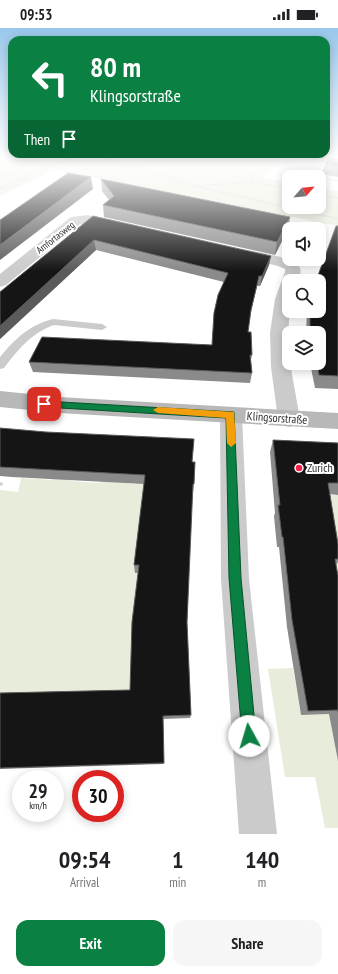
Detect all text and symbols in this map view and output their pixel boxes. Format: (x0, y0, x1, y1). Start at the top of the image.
text: 09:53 (20, 5, 52, 24)
text: 80 m (90, 48, 141, 85)
icon: left (24, 52, 76, 104)
text: Klingsorstraße (90, 84, 181, 107)
icon: arrive (58, 128, 80, 150)
text: Then (24, 130, 50, 149)
north arrow (282, 170, 326, 214)
map controls (282, 170, 326, 370)
street label: Amfortasweg (33, 218, 77, 256)
button: sound (282, 222, 326, 266)
button: search (282, 274, 326, 318)
button: layers (282, 326, 326, 370)
pin (27, 387, 61, 421)
icon: arrive (33, 393, 55, 415)
street label: Klingsorstraße (246, 408, 308, 427)
place label: Zurich (307, 460, 333, 475)
marker: Zurich (294, 463, 304, 473)
position arrow (228, 715, 270, 757)
speed limit sign: 30 (72, 770, 124, 822)
text: 29 (28, 778, 48, 804)
text: km/h (29, 799, 47, 812)
text: 09:54 (59, 844, 111, 875)
text: 1 (172, 844, 183, 875)
text: 140 (245, 844, 279, 875)
text: Arrival (70, 874, 99, 891)
text: min (169, 874, 186, 891)
text: m (258, 874, 266, 891)
button: Exit (16, 920, 165, 966)
button: Share (173, 920, 322, 966)

